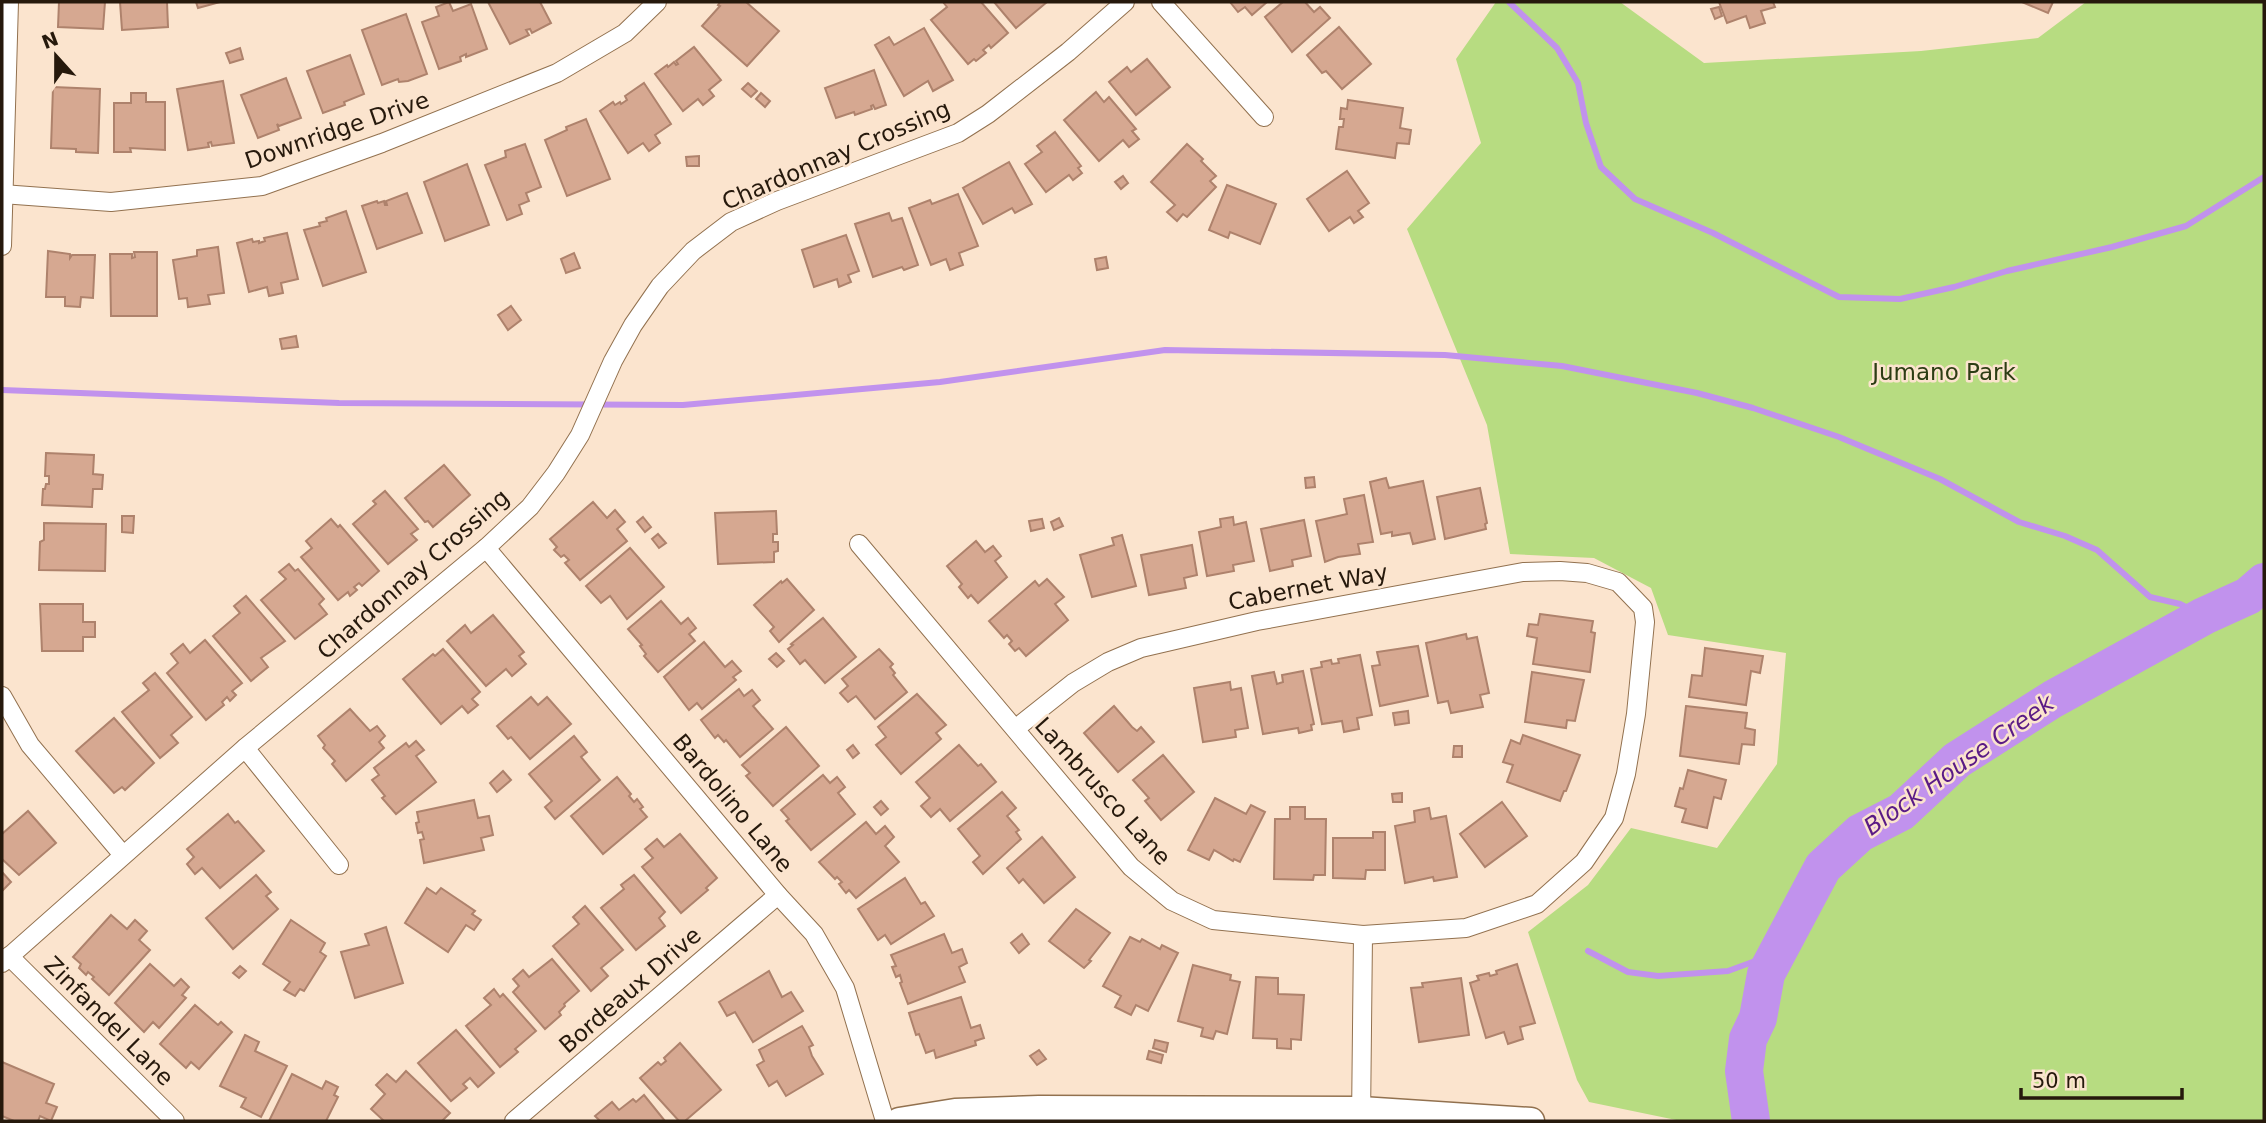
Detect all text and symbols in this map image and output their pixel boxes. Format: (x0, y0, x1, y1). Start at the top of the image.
north arrow (21, 21, 91, 91)
text: N (39, 27, 61, 53)
street label: Downridge Drive (242, 86, 432, 174)
street label: Chardonnay Crossing (718, 95, 954, 215)
park label: Jumano Park (1870, 359, 2016, 385)
street label: Chardonnay Crossing (312, 484, 514, 664)
street label: Cabernet Way (1226, 559, 1390, 615)
water label: Block House Creek (1859, 688, 2060, 841)
street label: Lambrusco Lane (1030, 712, 1176, 870)
street label: Bardolino Lane (668, 729, 798, 877)
street label: Bordeaux Drive (554, 922, 706, 1058)
street label: Zinfandel Lane (39, 951, 179, 1091)
scale bar (2021, 1056, 2182, 1100)
text: 50 m (2032, 1069, 2086, 1093)

